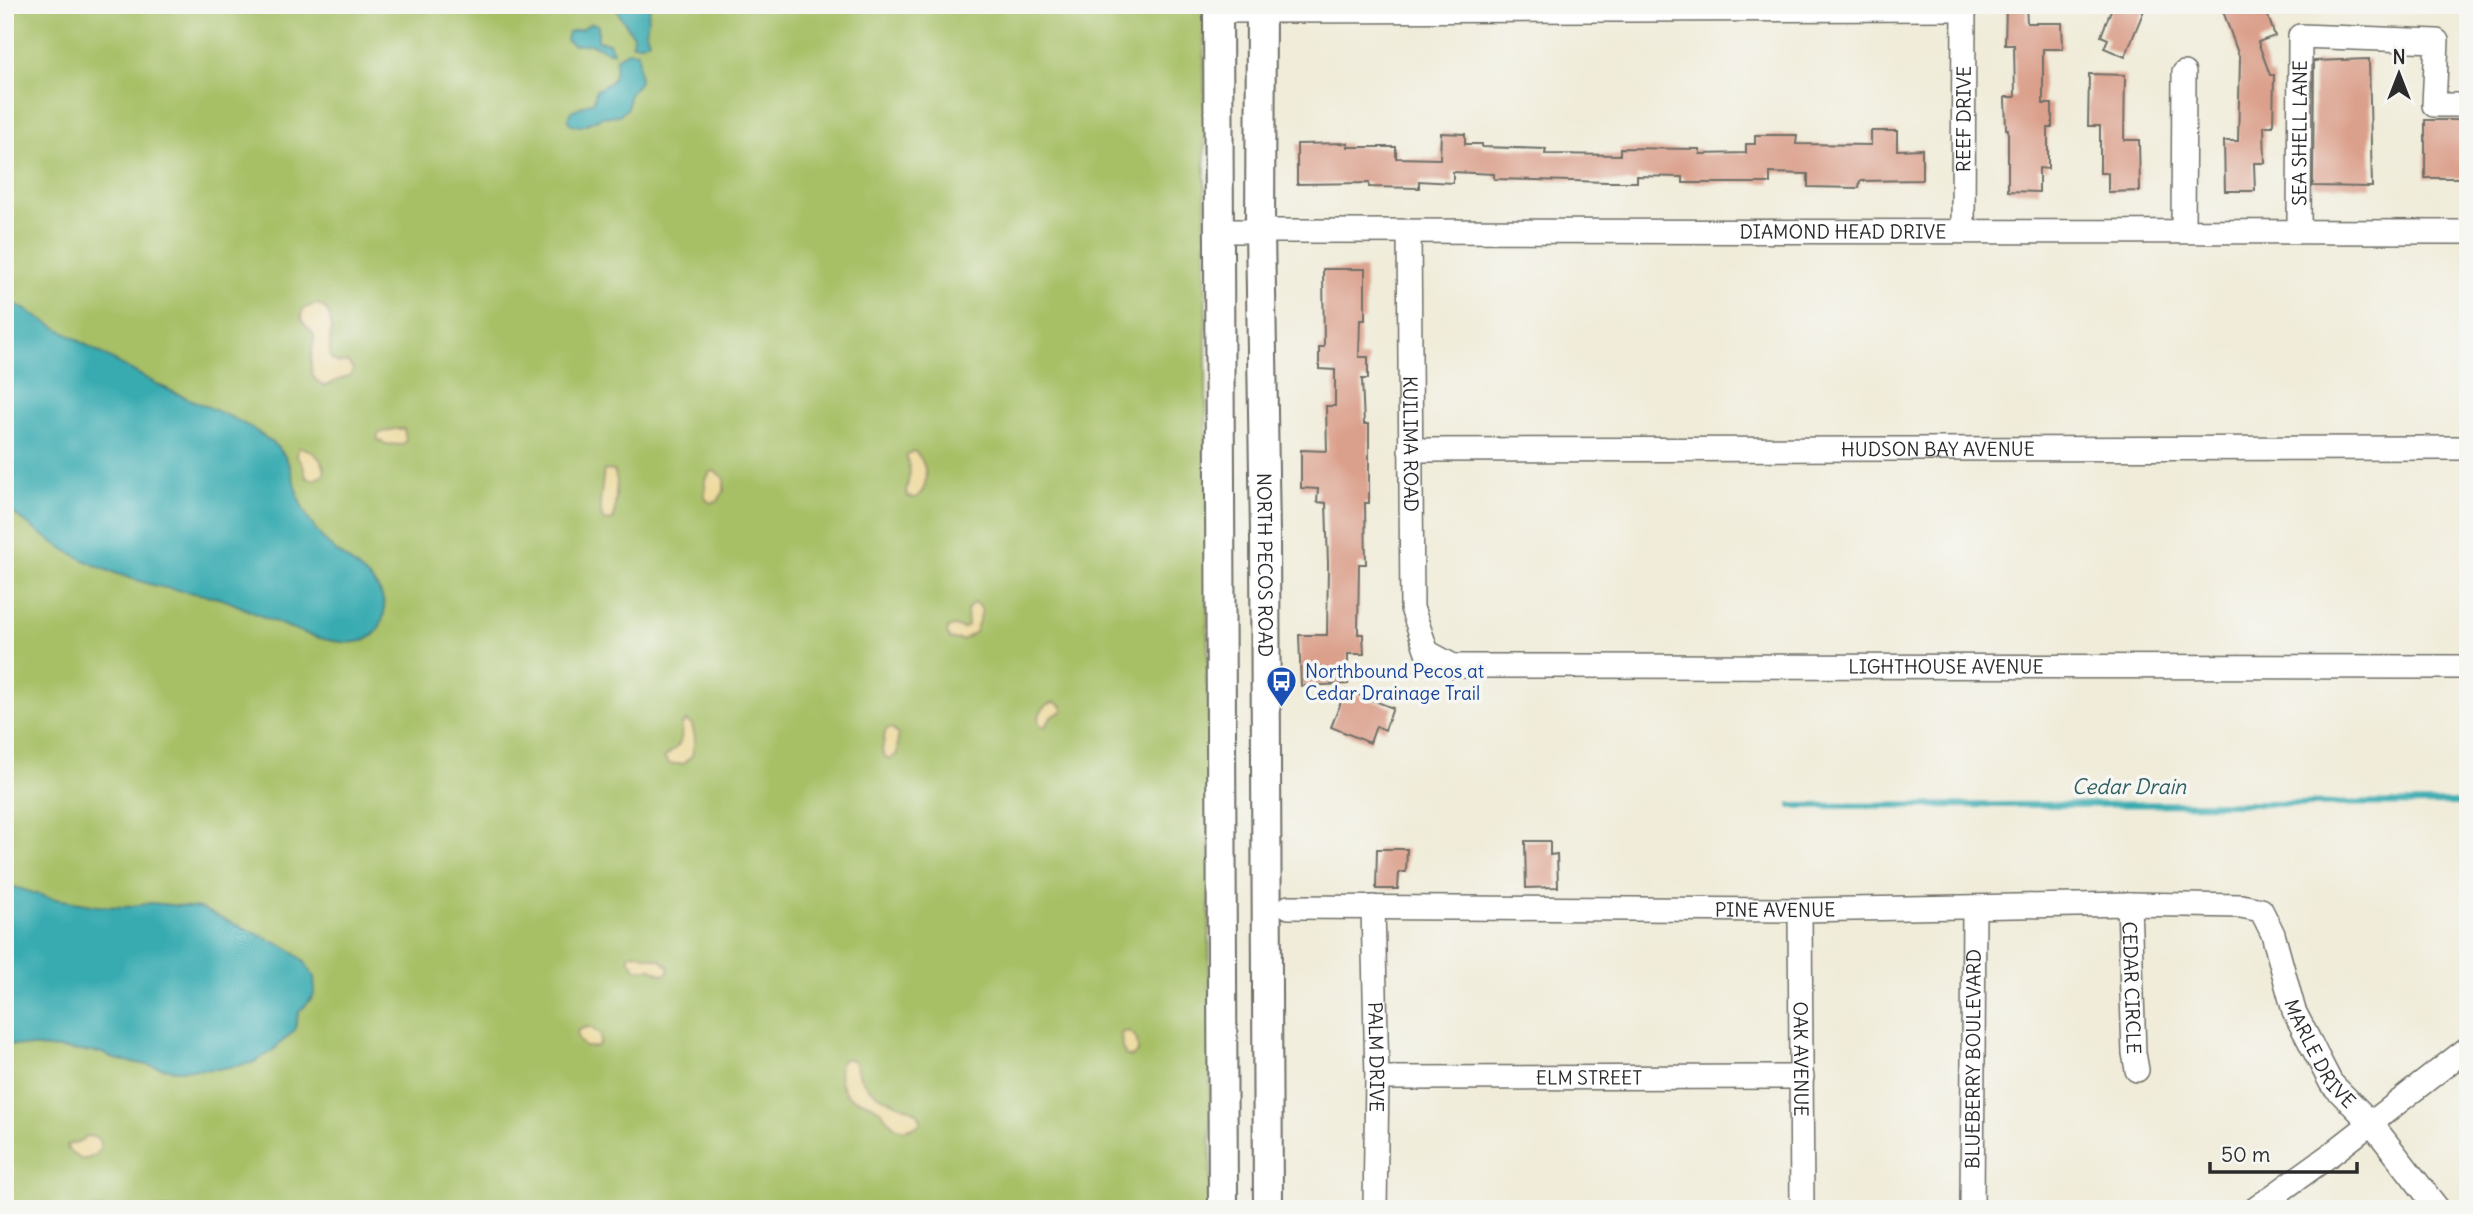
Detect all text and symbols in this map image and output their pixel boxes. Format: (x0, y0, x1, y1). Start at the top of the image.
north arrow (2364, 38, 2434, 108)
text: N (2392, 45, 2406, 69)
street label: SEA SHELL LANE (2287, 60, 2312, 206)
street label: REEF DRIVE (1951, 66, 1976, 172)
street label: DIAMOND HEAD DRIVE (1740, 219, 1946, 244)
street label: KUILIMA ROAD (1398, 376, 1423, 512)
street label: HUDSON BAY AVENUE (1841, 437, 2035, 461)
street label: NORTH PECOS ROAD (1252, 473, 1278, 657)
street label: LIGHTHOUSE AVENUE (1848, 654, 2044, 679)
place label: Northbound Pecos at Cedar Drainage Trail (1305, 659, 1484, 705)
bus stop icon: Northbound Pecos at Cedar Drainage Trail (1265, 665, 1299, 709)
water label: Cedar Drain (2072, 773, 2187, 800)
street label: PINE AVENUE (1715, 897, 1835, 922)
street label: CEDAR CIRCLE (2118, 921, 2146, 1055)
street label: BLUEBERRY BOULEVARD (1960, 949, 1986, 1169)
street label: MARLE DRIVE (2279, 997, 2361, 1113)
street label: OAK AVENUE (1789, 1001, 1813, 1117)
street label: PALM DRIVE (1363, 1002, 1389, 1112)
street label: ELM STREET (1536, 1065, 1642, 1090)
scale bar (2210, 1130, 2358, 1174)
text: 50 m (2221, 1141, 2270, 1168)

